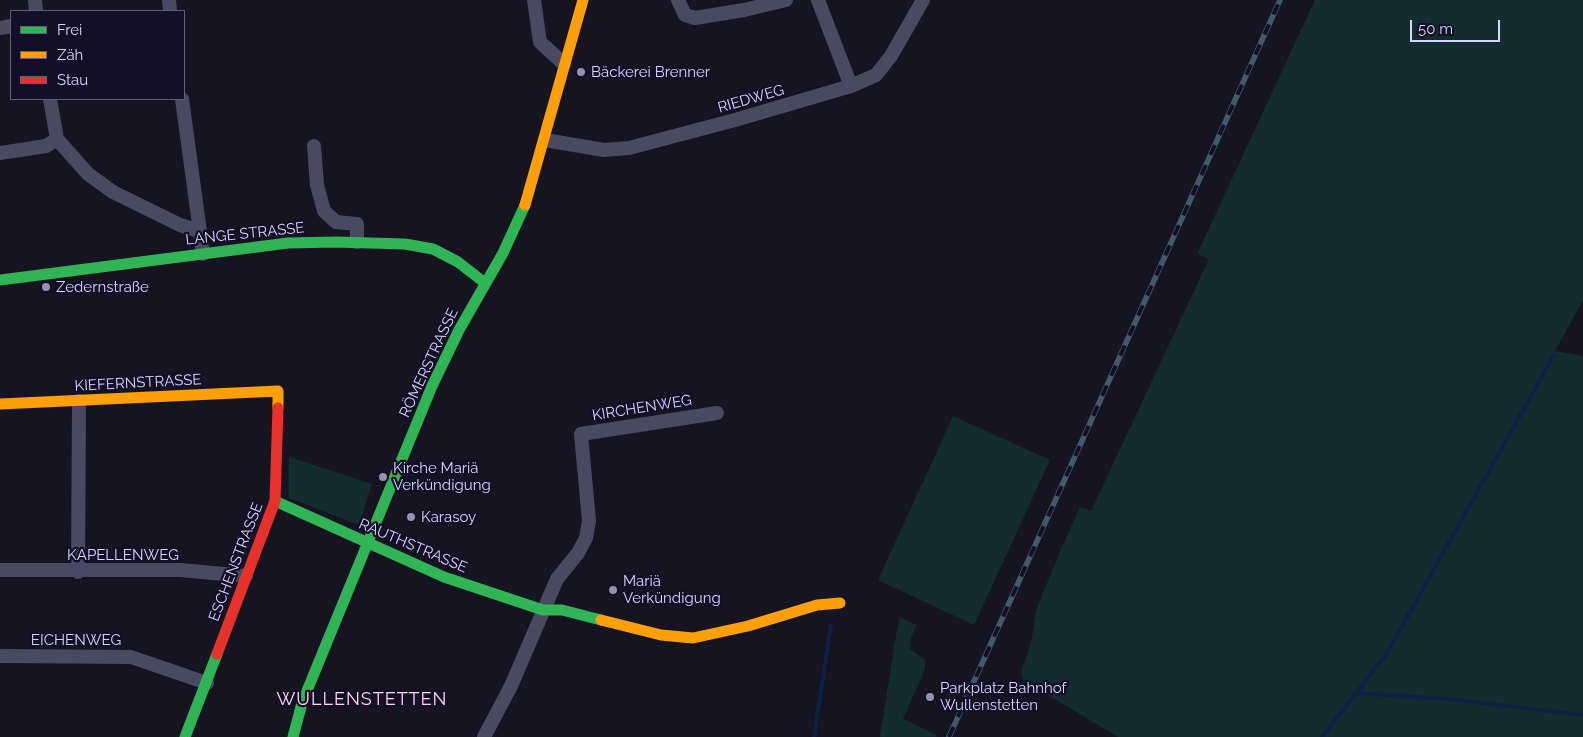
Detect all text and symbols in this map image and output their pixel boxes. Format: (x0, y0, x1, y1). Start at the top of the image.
legend (10, 10, 185, 100)
scale bar (1413, 10, 1503, 42)
text: 50 m (1418, 20, 1453, 38)
text: Frei (57, 21, 82, 39)
text: Zäh (57, 46, 83, 64)
place label: Bäckerei Brenner (591, 63, 710, 81)
marker: Bäckerei Brenner (575, 66, 587, 78)
text: Stau (57, 71, 88, 89)
street label: RIEDWEG (716, 81, 786, 117)
street label: LANGE STRASSE (185, 219, 305, 249)
place label: Zedernstraße (56, 278, 149, 296)
marker: Zedernstraße (40, 281, 52, 293)
street label: RÖMERSTRASSE (396, 306, 462, 420)
street label: KIEFERNSTRASSE (74, 371, 202, 395)
street label: KIRCHENWEG (591, 391, 693, 425)
place label: Kirche Mariä Verkündigung (393, 459, 491, 494)
marker: Kirche Mariä Verkündigung (377, 471, 389, 483)
street label: ESCHENSTRASSE (205, 500, 267, 624)
place label: Karasoy (421, 508, 476, 526)
marker: Karasoy (405, 511, 417, 523)
street label: RAUTHSTRASSE (356, 515, 470, 577)
street label: KAPELLENWEG (67, 546, 179, 564)
place label: Mariä Verkündigung (623, 572, 721, 607)
marker: Mariä Verkündigung (607, 584, 619, 596)
street label: EICHENWEG (31, 631, 121, 649)
place label: Parkplatz Bahnhof Wullenstetten (940, 679, 1066, 714)
district label: WULLENSTETTEN (275, 689, 449, 711)
marker: Parkplatz Bahnhof Wullenstetten (924, 691, 936, 703)

